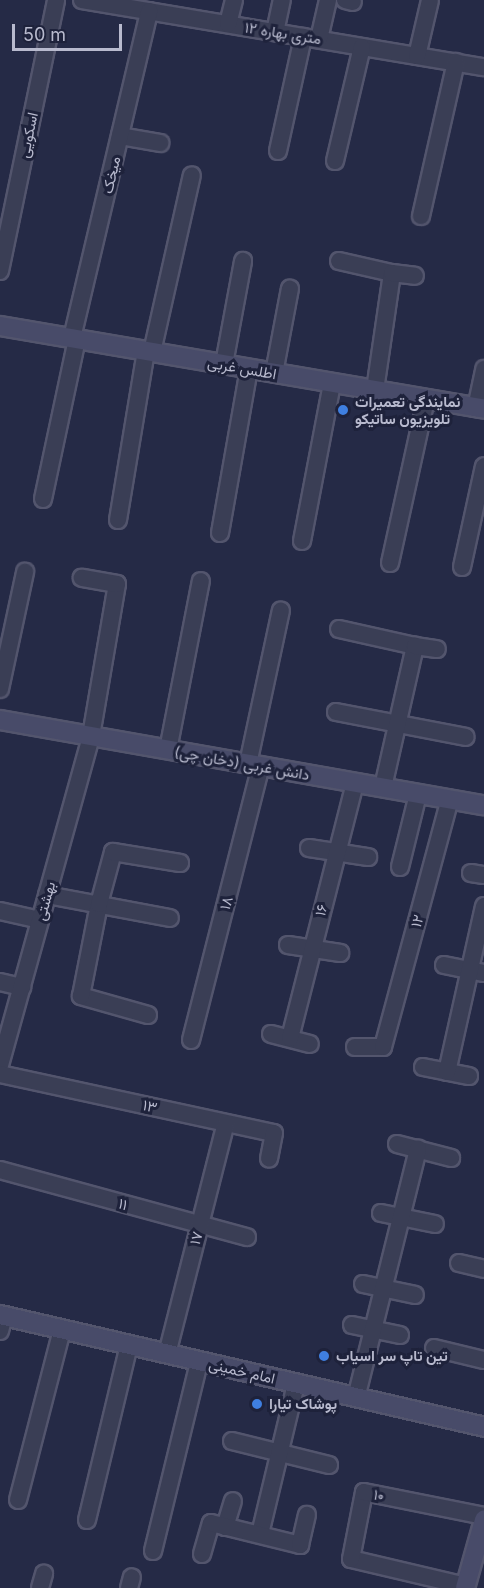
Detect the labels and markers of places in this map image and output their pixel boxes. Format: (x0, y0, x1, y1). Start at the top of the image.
place label: نمایندگی تعمیرات تلویزیون ساتیکو (355, 392, 460, 427)
marker: نمایندگی تعمیرات تلویزیون ساتیکو (336, 403, 350, 417)
place label: تین تاپ سر اسیاب (336, 1347, 448, 1365)
marker: تین تاپ سر اسیاب (317, 1349, 331, 1363)
place label: پوشاک تیارا (269, 1395, 337, 1413)
marker: پوشاک تیارا (250, 1397, 264, 1411)

